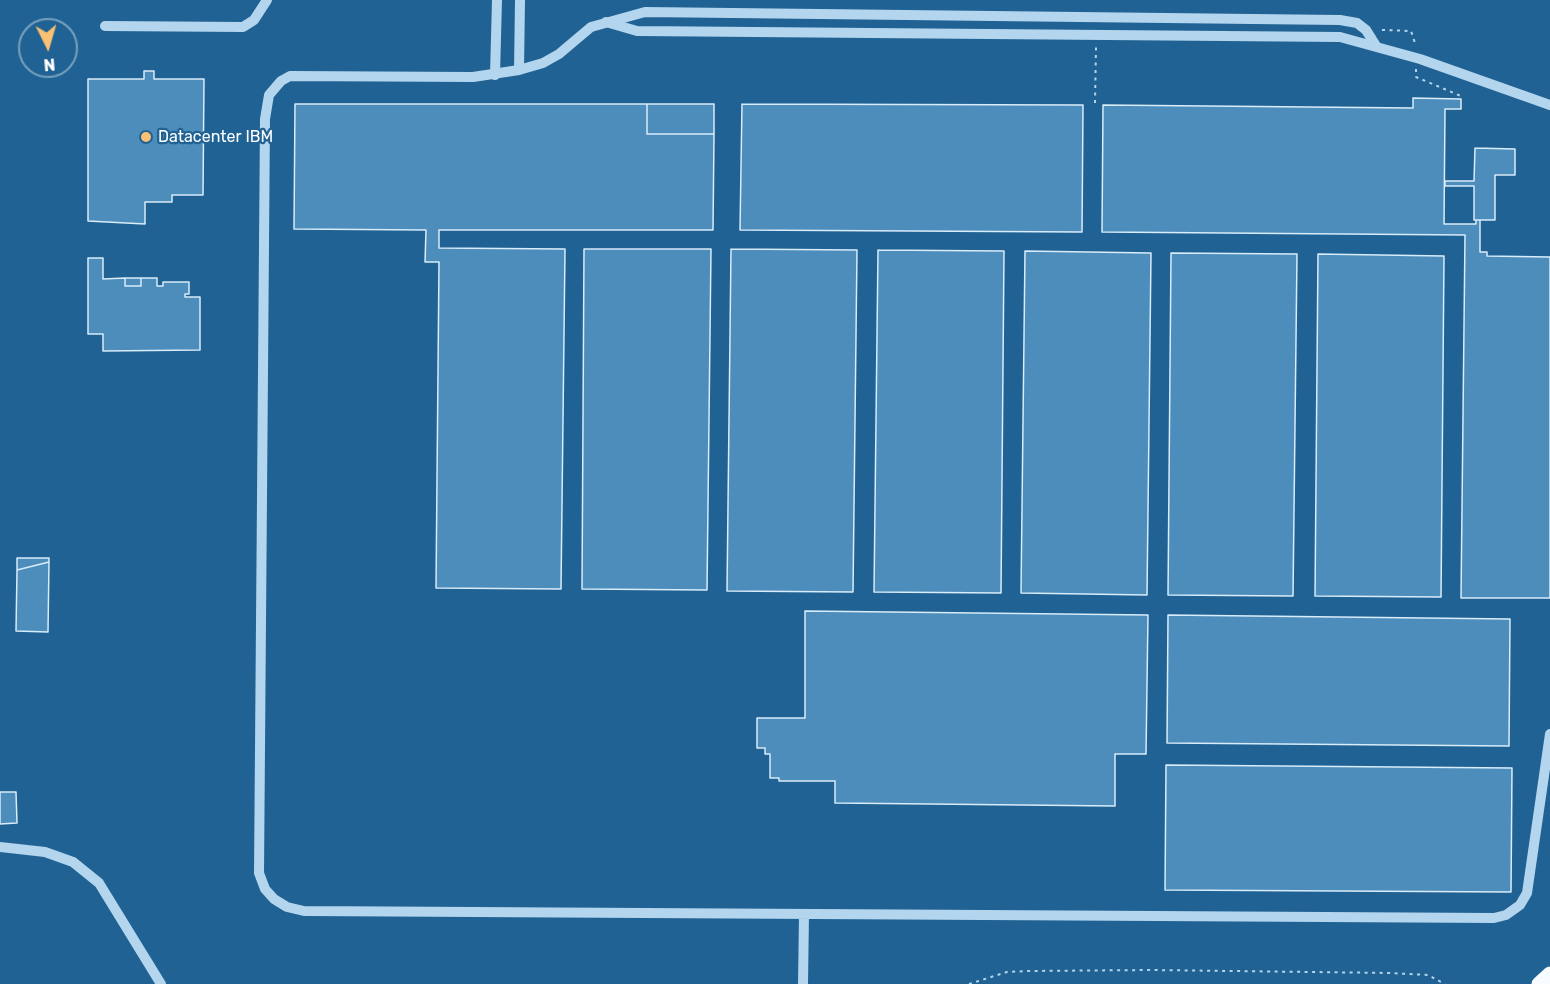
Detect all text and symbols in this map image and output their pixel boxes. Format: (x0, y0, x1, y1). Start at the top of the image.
north arrow (18, 18, 78, 78)
text: N (43, 54, 56, 74)
place label: Datacenter IBM (158, 127, 273, 147)
marker: Datacenter IBM (139, 130, 153, 144)

